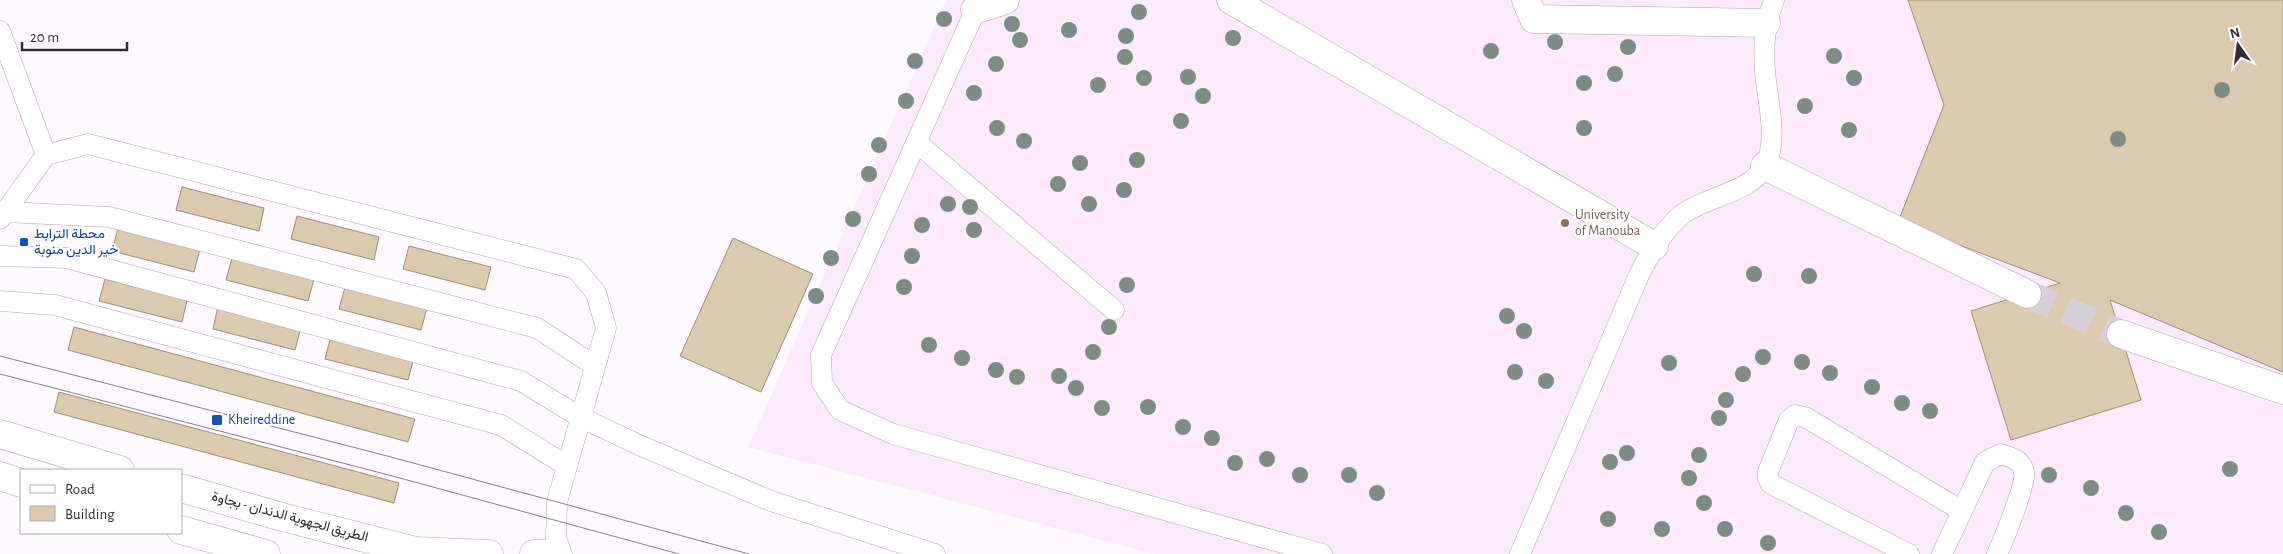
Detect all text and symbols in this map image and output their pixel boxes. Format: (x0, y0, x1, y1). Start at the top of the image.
scale bar (22, 20, 128, 52)
north arrow (2213, 20, 2263, 70)
text: N (2229, 25, 2242, 41)
text: 20 m (30, 30, 59, 45)
place label: University of Manouba (1575, 208, 1641, 238)
marker: University of Manouba (1559, 217, 1571, 229)
place label: محطة الترابط خير الدين منوبة (34, 227, 118, 258)
marker: محطة الترابط خير الدين منوبة (18, 236, 30, 248)
marker: Kheireddine (210, 413, 224, 427)
place label: Kheireddine (228, 413, 295, 427)
legend (20, 469, 182, 534)
text: Road (65, 482, 95, 497)
street label: الطريق الجهوية الدندان - بجاوة (210, 489, 370, 546)
text: Building (65, 507, 115, 522)

